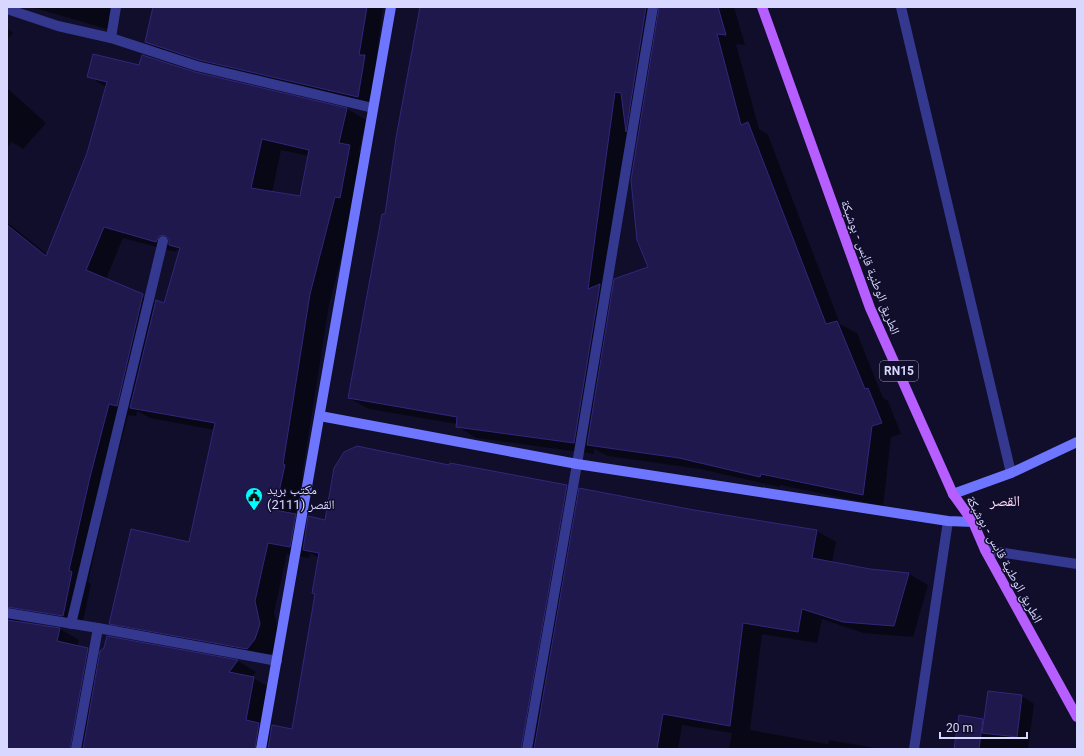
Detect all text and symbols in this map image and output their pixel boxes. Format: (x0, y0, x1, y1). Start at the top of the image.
street label: الطريق الوطنية قابس - بوشبكة (837, 198, 903, 337)
road number: RN15 (880, 361, 918, 381)
place label: مكتب بريد القصر (2111) (267, 482, 335, 513)
public building icon: مكتب بريد القصر (2111) (244, 486, 264, 511)
district label: القصر (989, 492, 1020, 510)
street label: الطريق الوطنية قابس - بوشبكة (963, 493, 1046, 626)
scale bar (940, 714, 1027, 740)
text: 20 m (946, 721, 973, 735)

